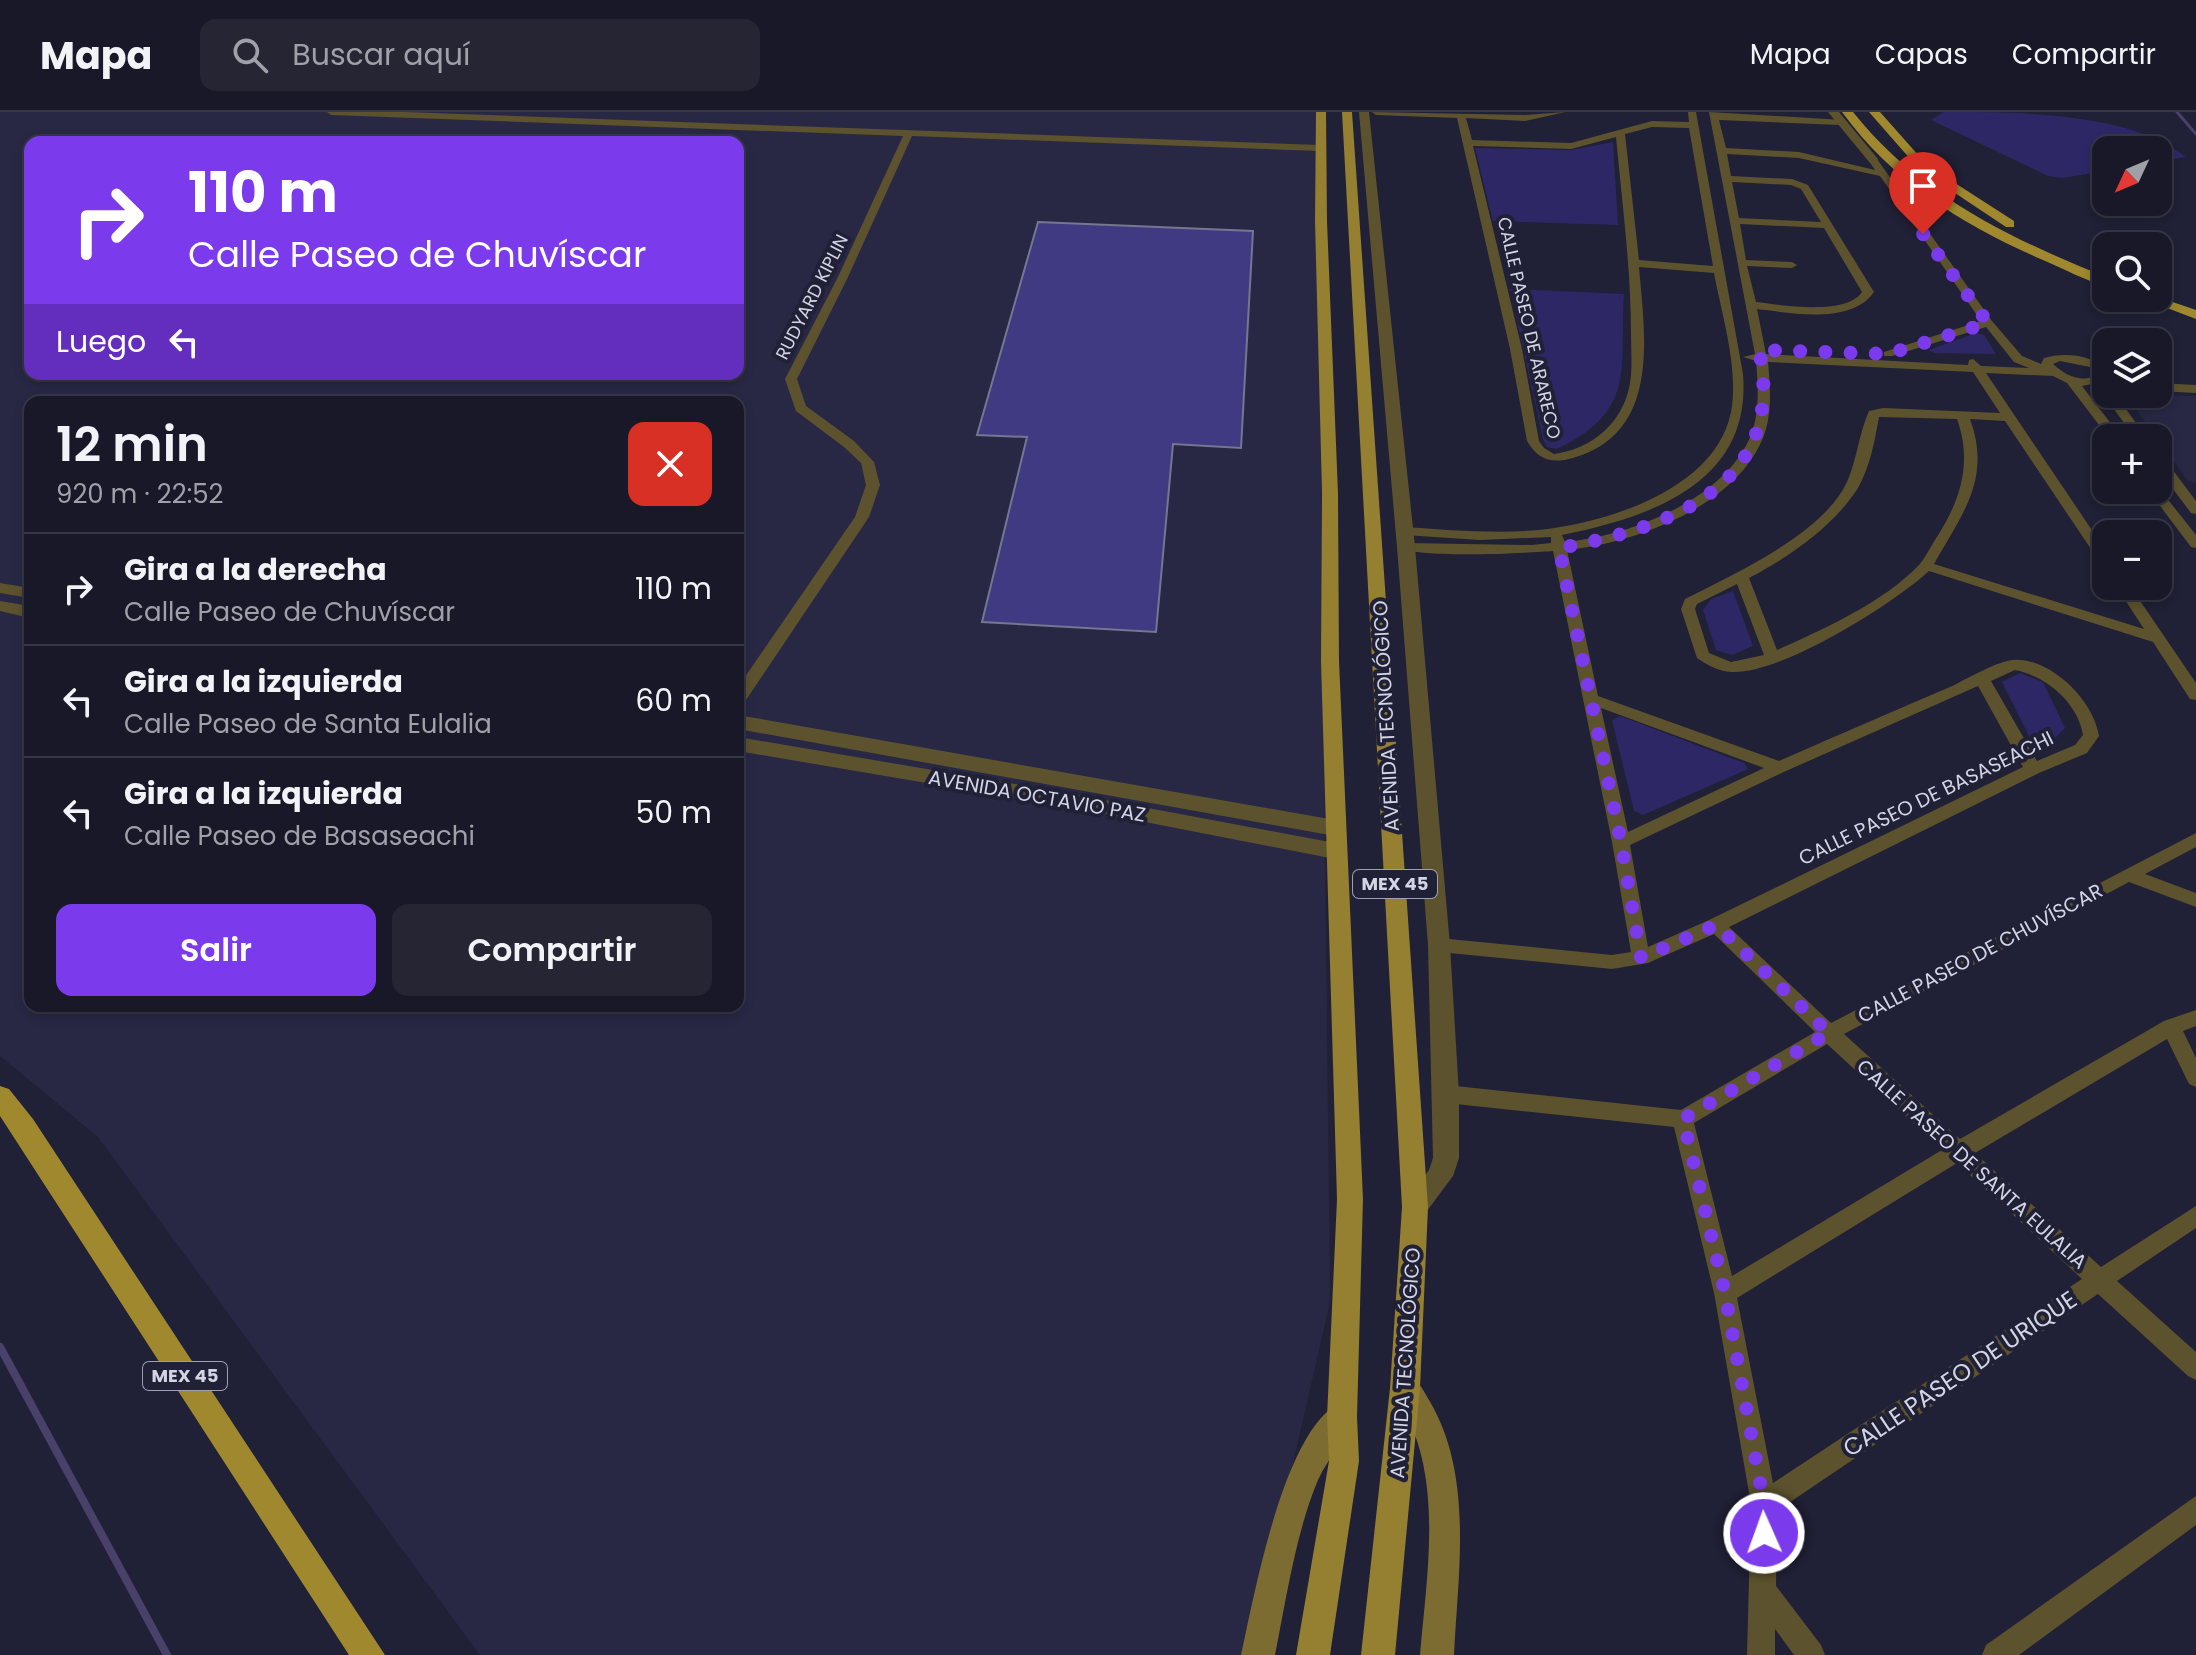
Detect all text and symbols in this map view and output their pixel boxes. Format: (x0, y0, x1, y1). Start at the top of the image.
search box (200, 19, 760, 91)
text: Mapa (40, 29, 152, 82)
icon: search (228, 33, 272, 77)
text: Buscar aquí (292, 33, 470, 76)
text: Mapa (1750, 35, 1831, 74)
text: Capas (1875, 35, 1968, 74)
text: Compartir (2012, 35, 2156, 74)
north arrow (2092, 136, 2172, 216)
map controls (2092, 136, 2172, 600)
pin (1889, 152, 1957, 234)
text: 110 m (188, 153, 338, 232)
icon: arrive (1901, 164, 1945, 208)
icon: right (56, 168, 160, 272)
street label: CALLE PASEO DE ARARECO (1492, 214, 1567, 441)
text: Calle Paseo de Chuvíscar (188, 229, 646, 280)
street label: RUDYARD KIPLIN (769, 230, 854, 364)
button: search (2092, 232, 2172, 312)
text: Luego (56, 320, 146, 363)
icon: left (162, 320, 206, 364)
button: layers (2092, 328, 2172, 408)
text: 12 min (56, 411, 208, 478)
button: close (628, 422, 712, 506)
button: + (2092, 424, 2172, 504)
text: 920 m · 22:52 (56, 476, 224, 512)
button: − (2092, 520, 2172, 600)
text: Gira a la derecha (124, 548, 387, 591)
icon: right (56, 567, 100, 611)
text: 110 m (635, 567, 712, 610)
text: Calle Paseo de Chuvíscar (124, 594, 455, 630)
street label: AVENIDA TECNOLÓGICO (1366, 600, 1406, 832)
text: Gira a la izquierda (124, 660, 403, 703)
icon: left (56, 679, 100, 723)
text: 60 m (635, 679, 712, 722)
text: Calle Paseo de Santa Eulalia (124, 706, 492, 742)
street label: CALLE PASEO DE BASASEACHI (1794, 724, 2058, 872)
street label: AVENIDA OCTAVIO PAZ (926, 763, 1148, 829)
text: Gira a la izquierda (124, 772, 403, 815)
icon: left (56, 791, 100, 835)
text: 50 m (635, 791, 712, 834)
text: Calle Paseo de Basaseachi (124, 818, 475, 854)
road number: MEX 45 (1353, 870, 1437, 898)
street label: CALLE PASEO DE CHUVÍSCAR (1853, 876, 2107, 1030)
button: Salir (56, 904, 376, 996)
button: Compartir (392, 904, 712, 996)
street label: CALLE PASEO DE SANTA EULALIA (1851, 1053, 2093, 1275)
street label: AVENIDA TECNOLÓGICO (1383, 1247, 1427, 1479)
street label: CALLE PASEO DE URIQUE (1836, 1283, 2083, 1464)
road number: MEX 45 (143, 1362, 227, 1390)
position arrow (1722, 1491, 1806, 1575)

